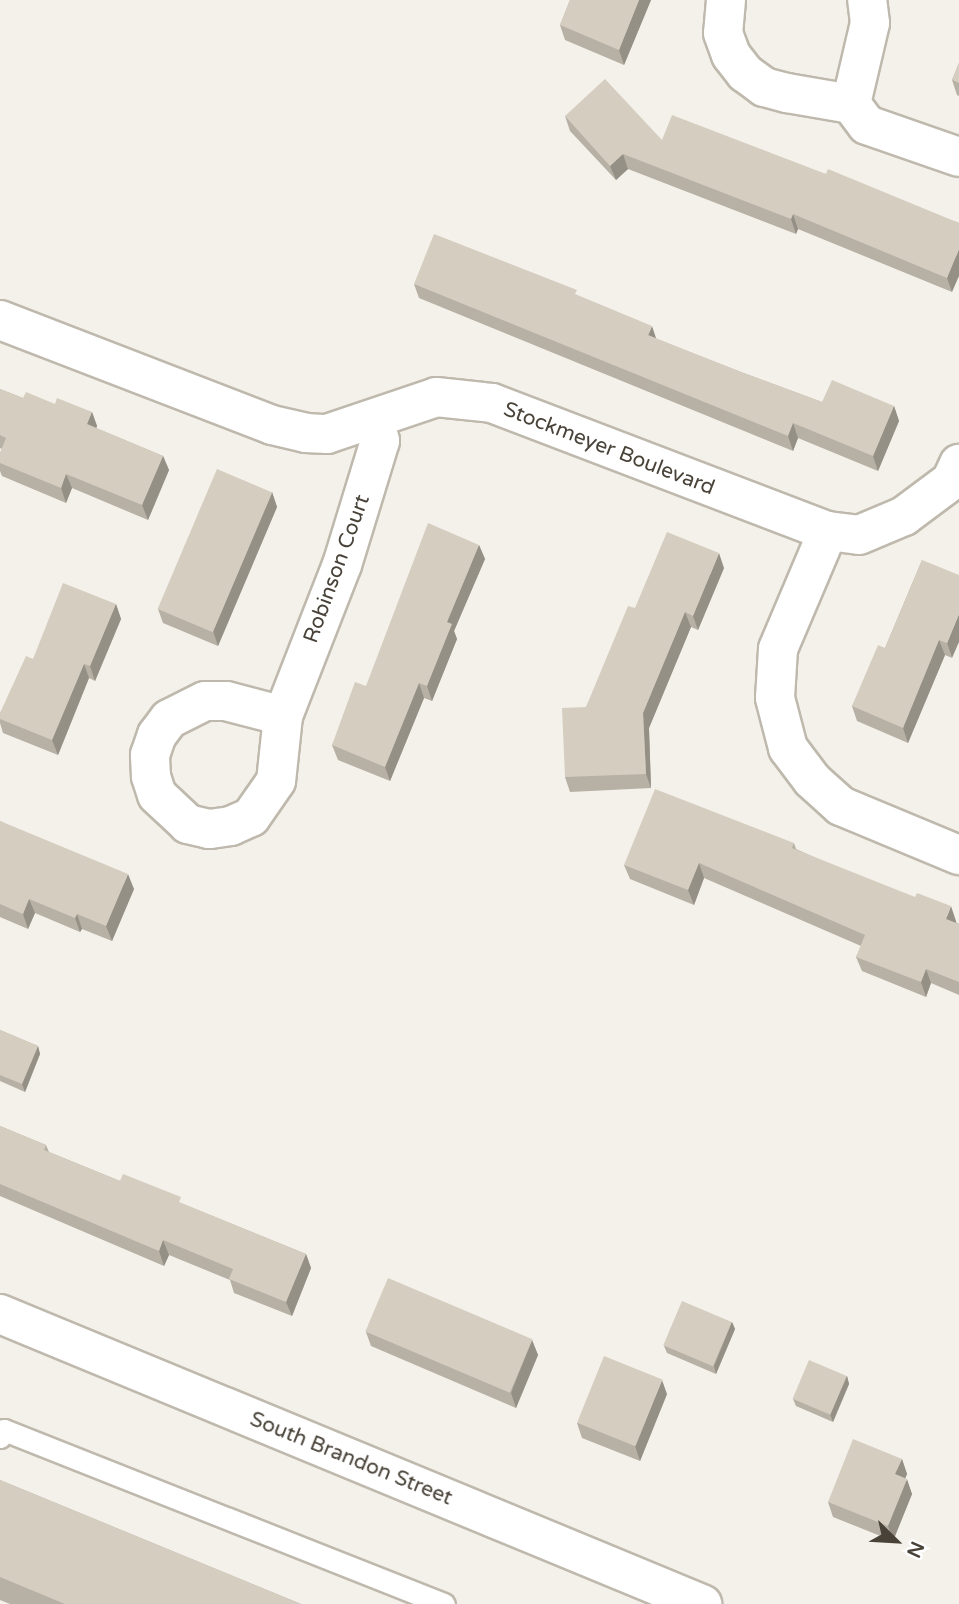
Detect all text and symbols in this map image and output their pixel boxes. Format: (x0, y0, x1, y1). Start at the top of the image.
street label: Stockmeyer Boulevard (500, 397, 718, 501)
street label: Robinson Court (298, 491, 376, 647)
street label: South Brandon Street (246, 1407, 456, 1511)
north arrow (861, 1506, 931, 1576)
text: N (902, 1538, 928, 1561)

